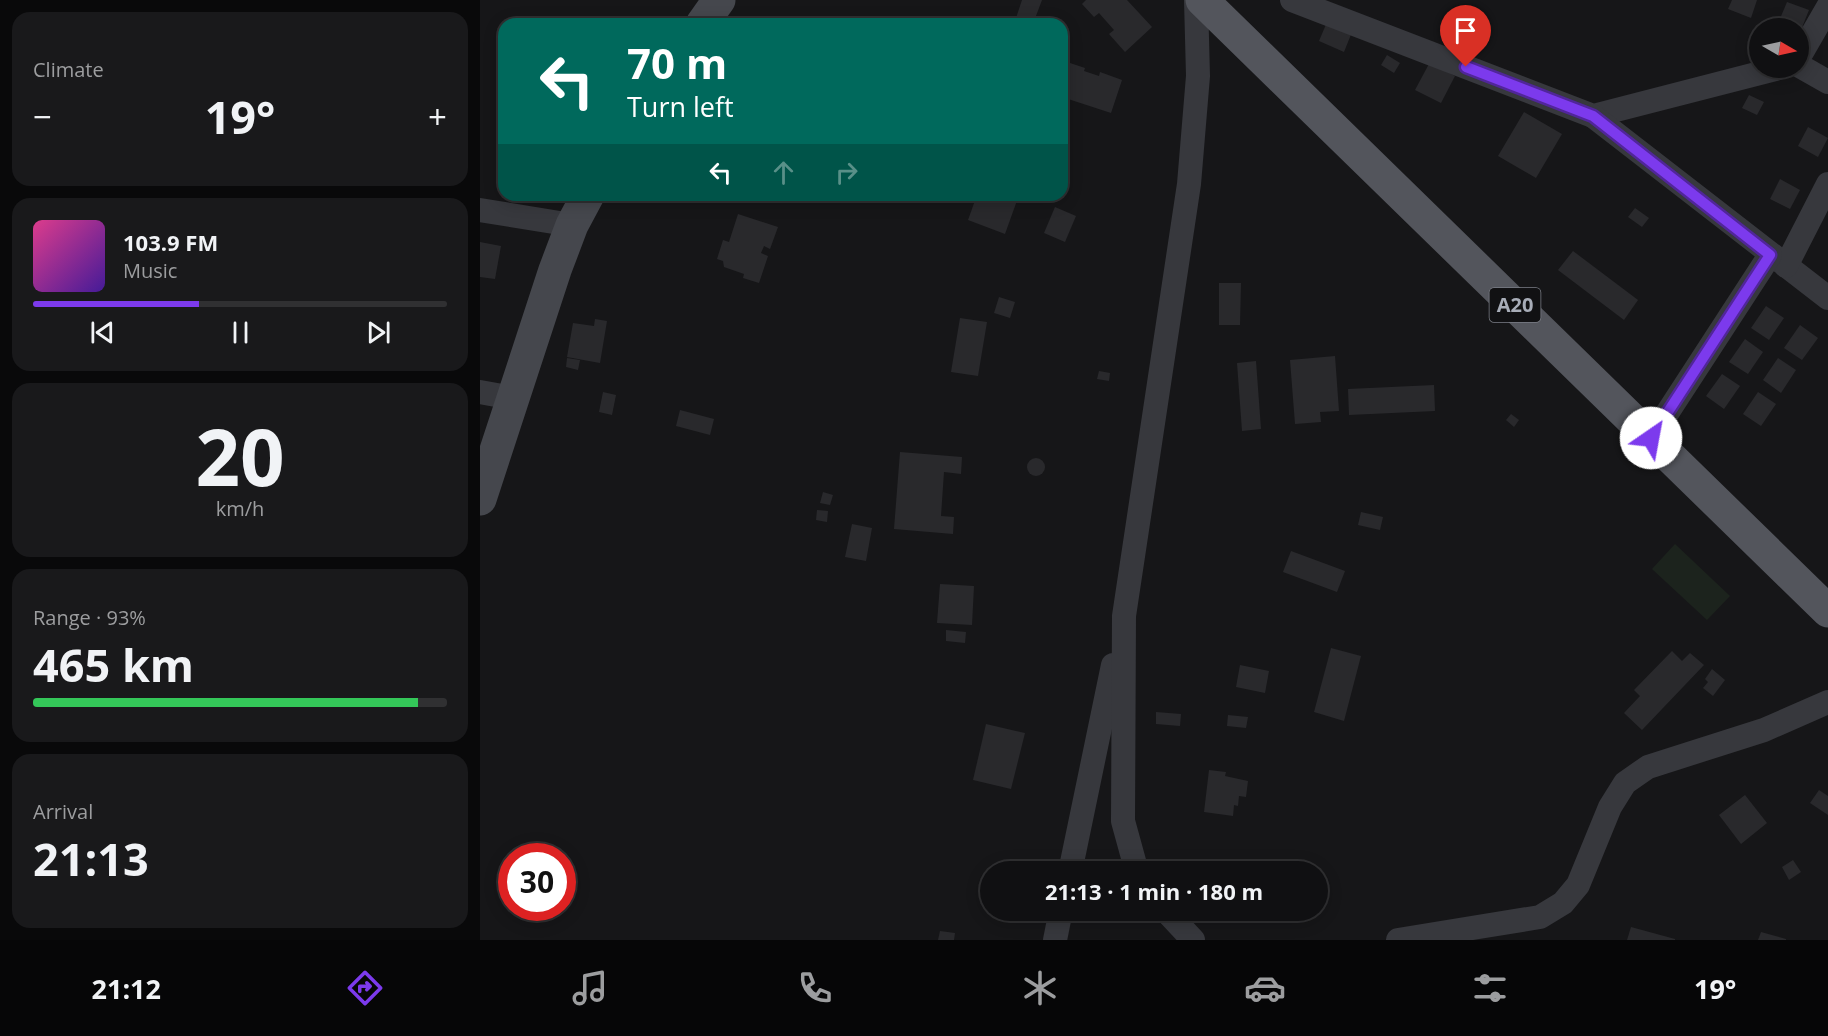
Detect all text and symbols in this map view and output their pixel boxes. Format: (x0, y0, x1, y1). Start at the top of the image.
pin (1440, 5, 1491, 67)
icon: arrive (1449, 14, 1482, 47)
north arrow (1749, 18, 1809, 78)
map controls (1749, 18, 1809, 78)
text: 70 m (627, 34, 727, 91)
icon: left (528, 42, 606, 120)
text: Climate (33, 56, 104, 83)
text: 19° (205, 86, 275, 147)
text: Turn left (627, 88, 734, 125)
text: − (33, 94, 52, 139)
text: + (428, 94, 447, 139)
icon: left (704, 156, 737, 189)
icon: ahead (767, 156, 800, 189)
icon: right (830, 156, 863, 189)
text: 103.9 FM (123, 227, 218, 257)
text: Music (123, 257, 177, 284)
road number: A20 (1490, 288, 1540, 322)
icon: previous (86, 316, 119, 349)
icon: pause (224, 316, 257, 349)
icon: next (362, 316, 395, 349)
text: 20 (195, 403, 285, 509)
position arrow (1619, 406, 1683, 470)
text: km/h (216, 495, 264, 522)
text: Range · 93% (33, 604, 146, 631)
text: 465 km (33, 634, 194, 695)
text: Arrival (33, 798, 93, 825)
text: 21:13 (33, 828, 149, 889)
speed limit sign: 30 (498, 843, 576, 921)
text: 21:13 · 1 min · 180 m (1045, 876, 1263, 906)
icon: directions (344, 967, 386, 1009)
icon: music (569, 967, 611, 1009)
icon: phone (794, 967, 836, 1009)
icon: climate (1019, 967, 1061, 1009)
icon: car (1244, 967, 1286, 1009)
icon: filters (1469, 967, 1511, 1009)
text: 21:12 (92, 970, 161, 1007)
text: 19° (1694, 970, 1736, 1007)

